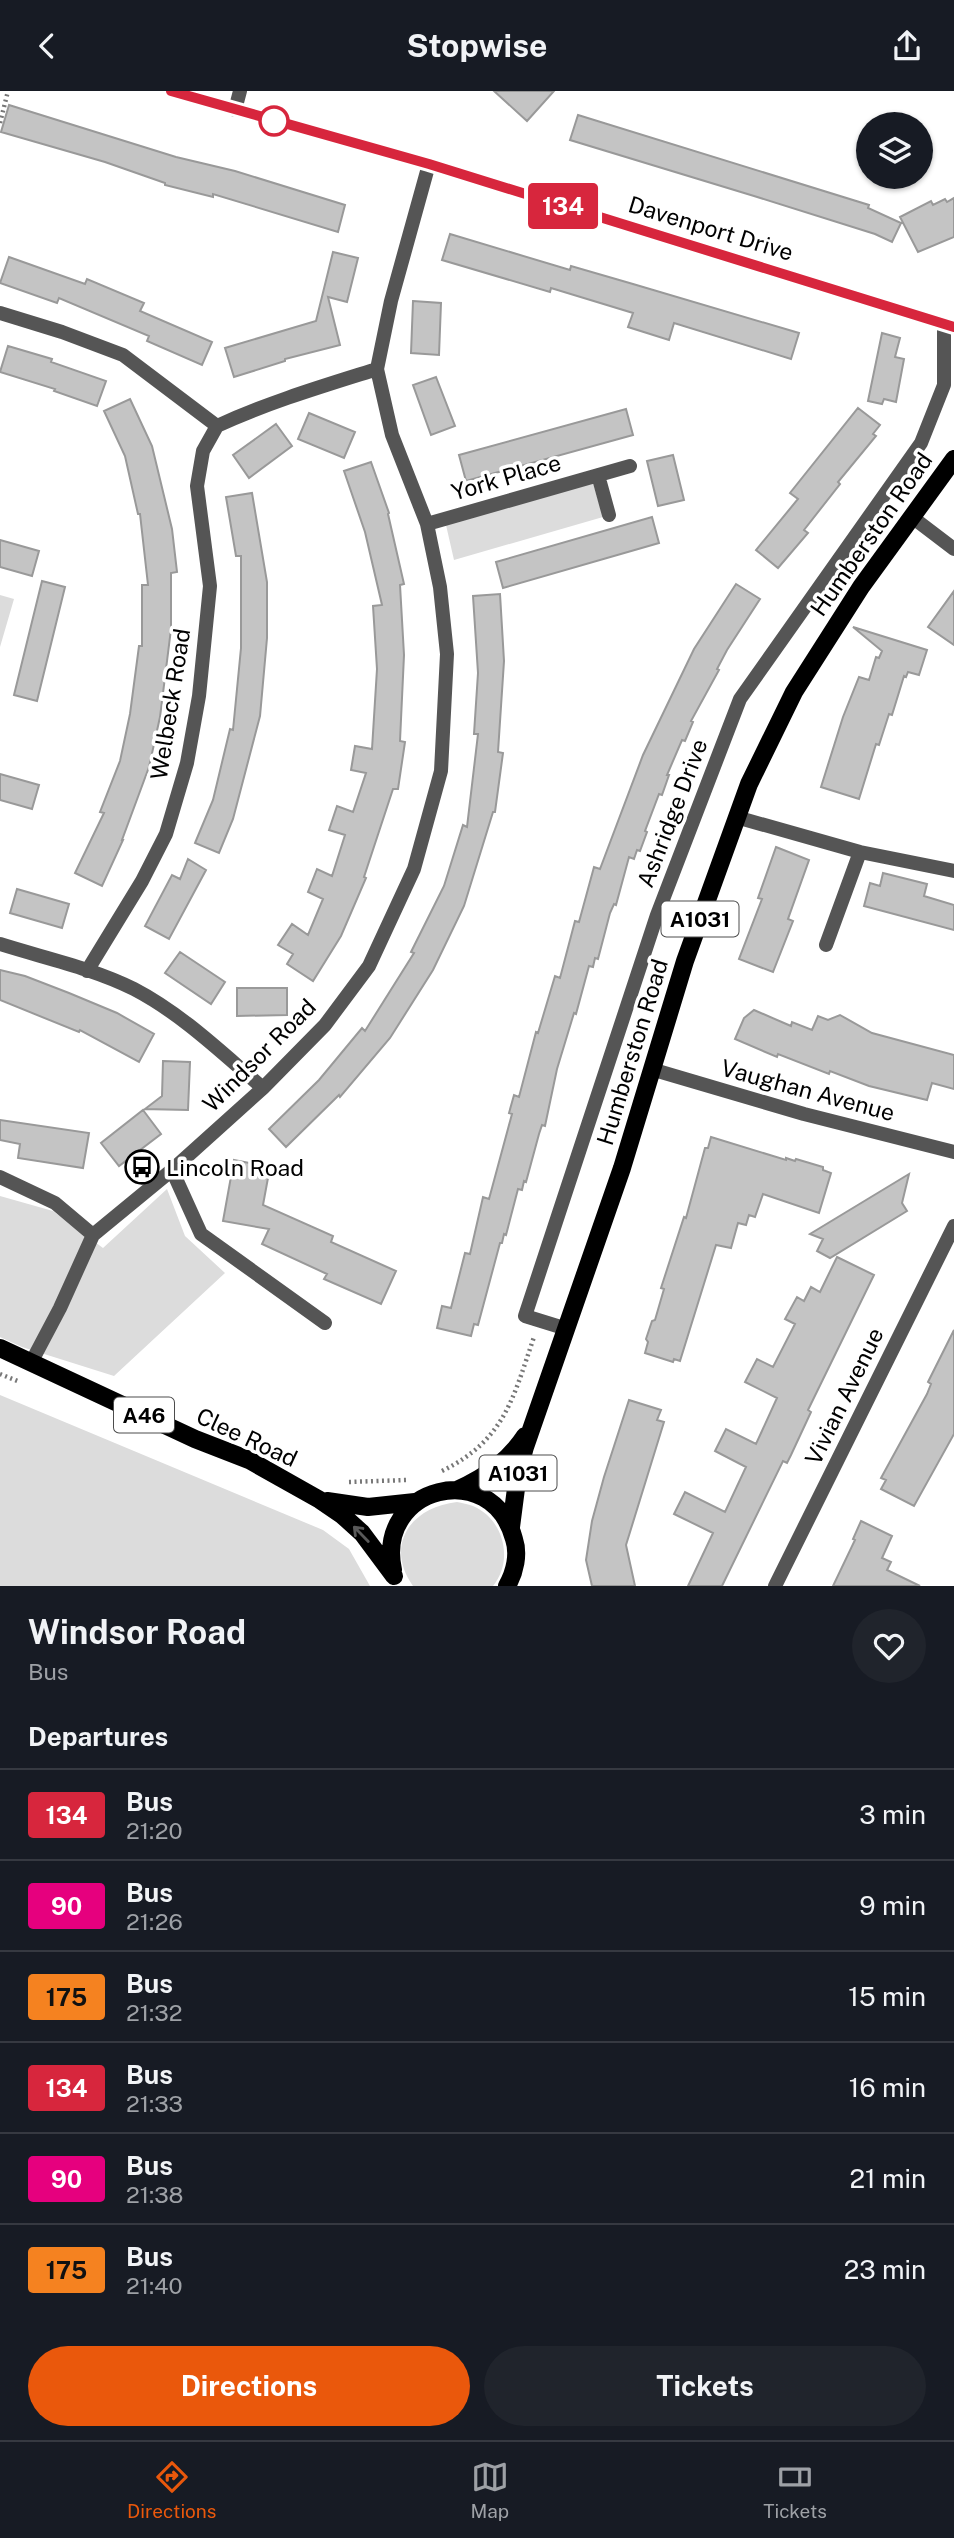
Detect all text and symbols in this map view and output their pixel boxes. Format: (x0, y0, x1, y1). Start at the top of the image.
icon: back (28, 27, 66, 65)
text: Stopwise (407, 27, 547, 64)
icon: share (888, 27, 926, 65)
unlabelled marker (259, 106, 289, 136)
map controls (856, 112, 933, 189)
button: layers (856, 112, 933, 189)
line badge: 134 (523, 183, 603, 229)
street label: Davenport Drive (625, 190, 797, 266)
text: 134 (542, 192, 584, 220)
street label: Humberston Road (805, 447, 937, 621)
street label: York Place (448, 448, 564, 506)
street label: Welbeck Road (145, 626, 195, 782)
street label: Ashridge Drive (631, 735, 713, 891)
road number: A1031 (662, 901, 738, 937)
street label: Humberston Road (591, 956, 673, 1148)
street label: Windsor Road (197, 993, 321, 1117)
street label: Vaughan Avenue (718, 1054, 898, 1126)
bus stop icon: Lincoln Road (123, 1148, 161, 1186)
place label: Lincoln Road (166, 1154, 304, 1181)
street label: Vivian Avenue (799, 1323, 889, 1469)
road number: A46 (114, 1397, 174, 1433)
street label: Clee Road (192, 1402, 302, 1472)
road number: A1031 (480, 1455, 556, 1491)
one-way arrow (353, 1525, 370, 1542)
button: heart (852, 1609, 926, 1683)
text: Windsor Road (28, 1613, 246, 1651)
text: Bus (28, 1658, 68, 1685)
text: Departures (28, 1721, 168, 1752)
text: Bus (126, 1786, 173, 1817)
text: 3 min (859, 1799, 926, 1830)
text: 134 (46, 1801, 87, 1829)
text: 21:20 (126, 1817, 183, 1844)
text: Bus (126, 1877, 173, 1908)
text: 9 min (859, 1890, 926, 1921)
text: 90 (51, 1892, 82, 1920)
text: 21:26 (126, 1908, 183, 1935)
text: Bus (126, 1968, 173, 1999)
text: 15 min (848, 1981, 926, 2012)
text: 175 (46, 1983, 87, 2011)
text: 21:32 (126, 1999, 182, 2026)
text: Bus (126, 2059, 173, 2090)
text: 16 min (849, 2072, 926, 2103)
text: 134 (46, 2074, 87, 2102)
text: 21:33 (126, 2090, 183, 2117)
text: Bus (126, 2150, 173, 2181)
text: 21 min (850, 2163, 926, 2194)
text: 90 (51, 2165, 82, 2193)
text: 21:38 (126, 2181, 184, 2208)
text: Bus (126, 2241, 173, 2272)
text: 23 min (844, 2254, 926, 2285)
text: 175 (46, 2256, 87, 2284)
text: 21:40 (126, 2272, 183, 2299)
button: Directions (28, 2346, 470, 2426)
button: Tickets (484, 2346, 926, 2426)
tab: Directions (127, 2458, 216, 2522)
tab: Map (470, 2458, 509, 2522)
tab: Tickets (763, 2458, 827, 2522)

